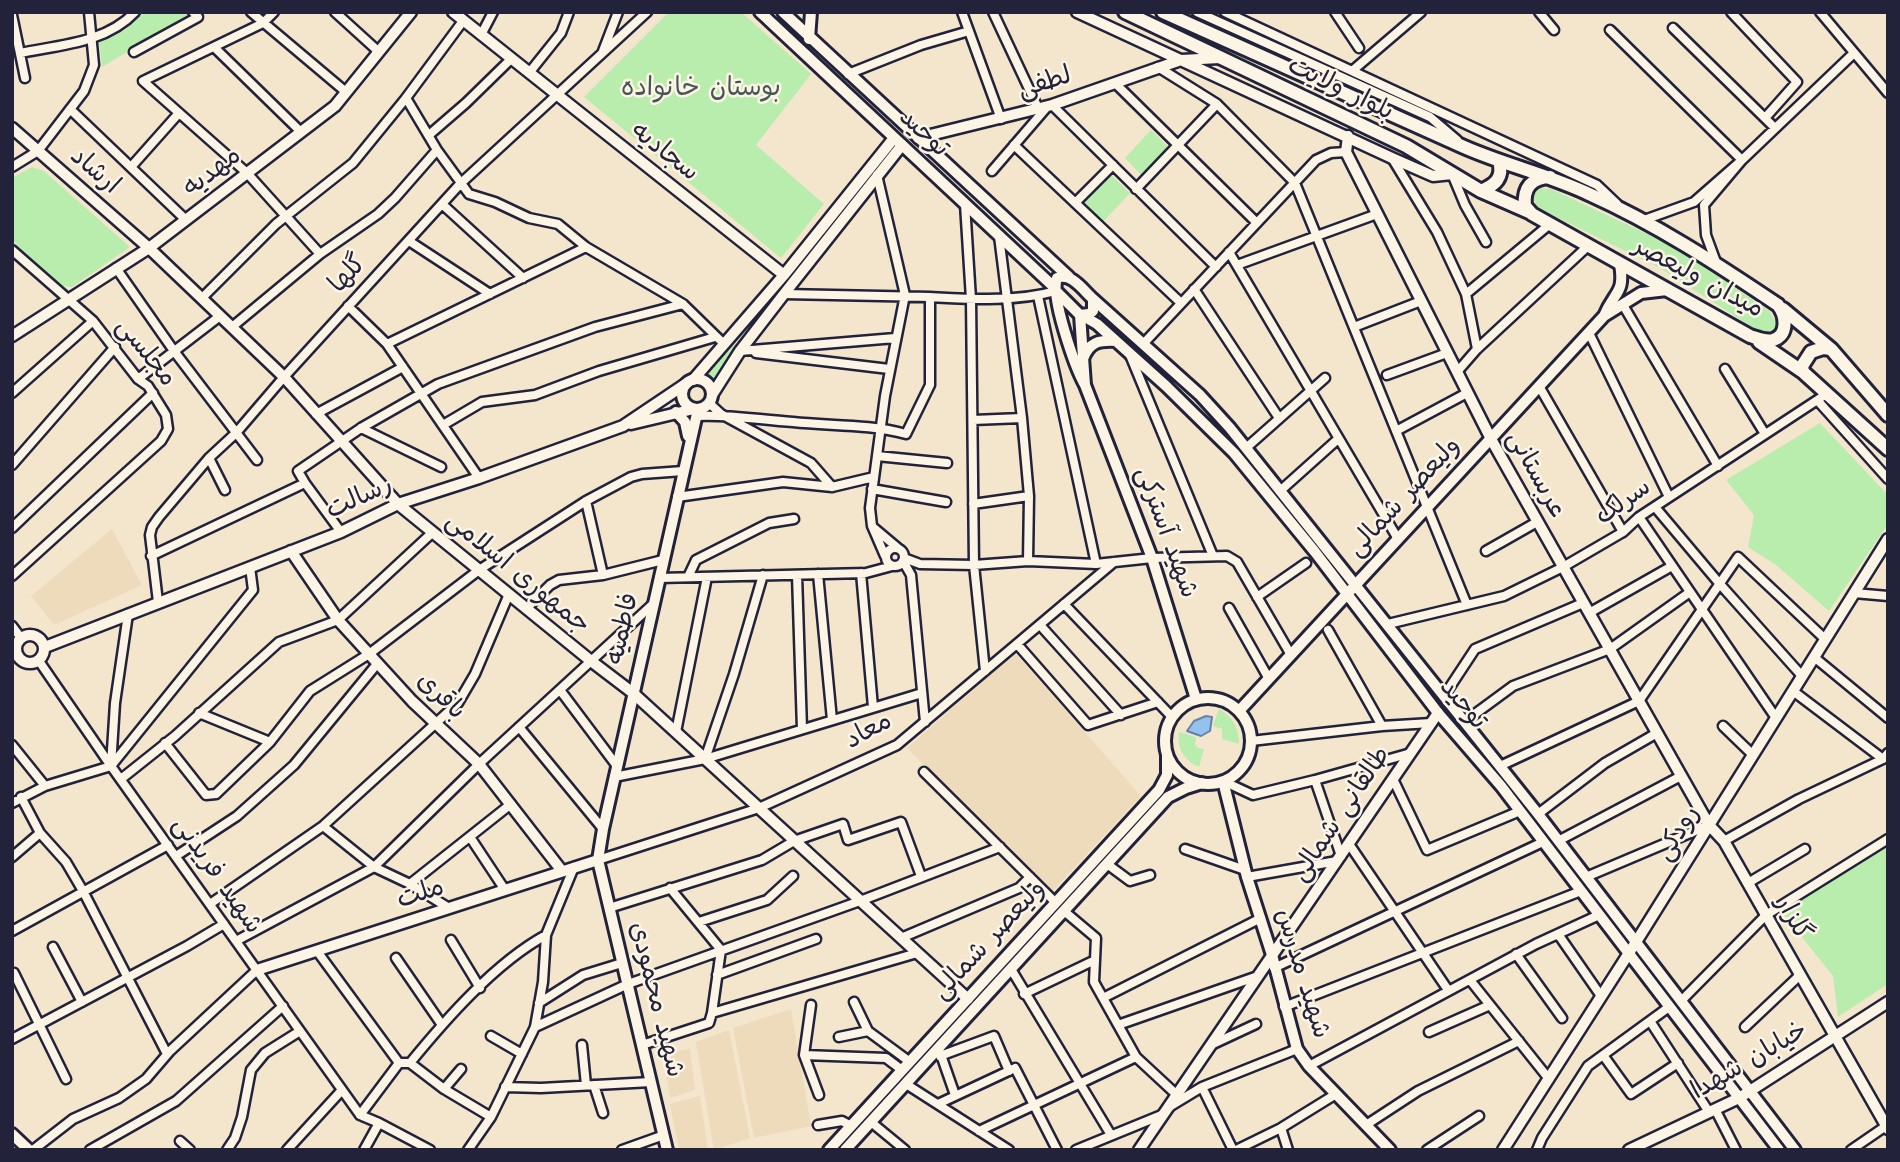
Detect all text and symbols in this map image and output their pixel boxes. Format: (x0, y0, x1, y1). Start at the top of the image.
street label: بلوار ولایت (1282, 51, 1398, 129)
street label: لطفی (1014, 61, 1076, 107)
park label: بوستان خانواده (621, 74, 781, 106)
street label: توحید (891, 103, 955, 165)
street label: سجادیه (624, 117, 704, 189)
street label: مهدیه (178, 141, 248, 205)
street label: ارشاد (63, 142, 125, 202)
street label: میدان ولیعصر (1628, 232, 1768, 326)
street label: گلها (323, 249, 375, 301)
street label: مجلسی (108, 312, 182, 394)
street label: عربستانی (1498, 426, 1572, 524)
street label: ولیعصر شمالی (1342, 432, 1468, 564)
street label: شهید آسترکی (1127, 463, 1203, 603)
street label: رسالت (322, 471, 398, 527)
street label: سرلک (1590, 473, 1658, 533)
street label: جمهوری اسلامی (438, 506, 596, 642)
street label: فاطمیه (601, 590, 647, 668)
street label: باقری (409, 666, 471, 728)
street label: توحید (1432, 673, 1492, 737)
street label: معاد (840, 706, 898, 758)
street label: طالقانی شمالی (1285, 741, 1399, 889)
street label: رودکی (1650, 800, 1708, 868)
street label: شهید فریدنی (164, 811, 268, 941)
street label: ملت (393, 873, 449, 917)
street label: ولیعصر شمالی (927, 875, 1053, 1007)
street label: گلزار (1767, 891, 1817, 947)
street label: شهید مدرس (1266, 905, 1336, 1043)
street label: شهید محمودی (621, 919, 689, 1081)
street label: خیابان شهدا (1686, 1016, 1814, 1108)

